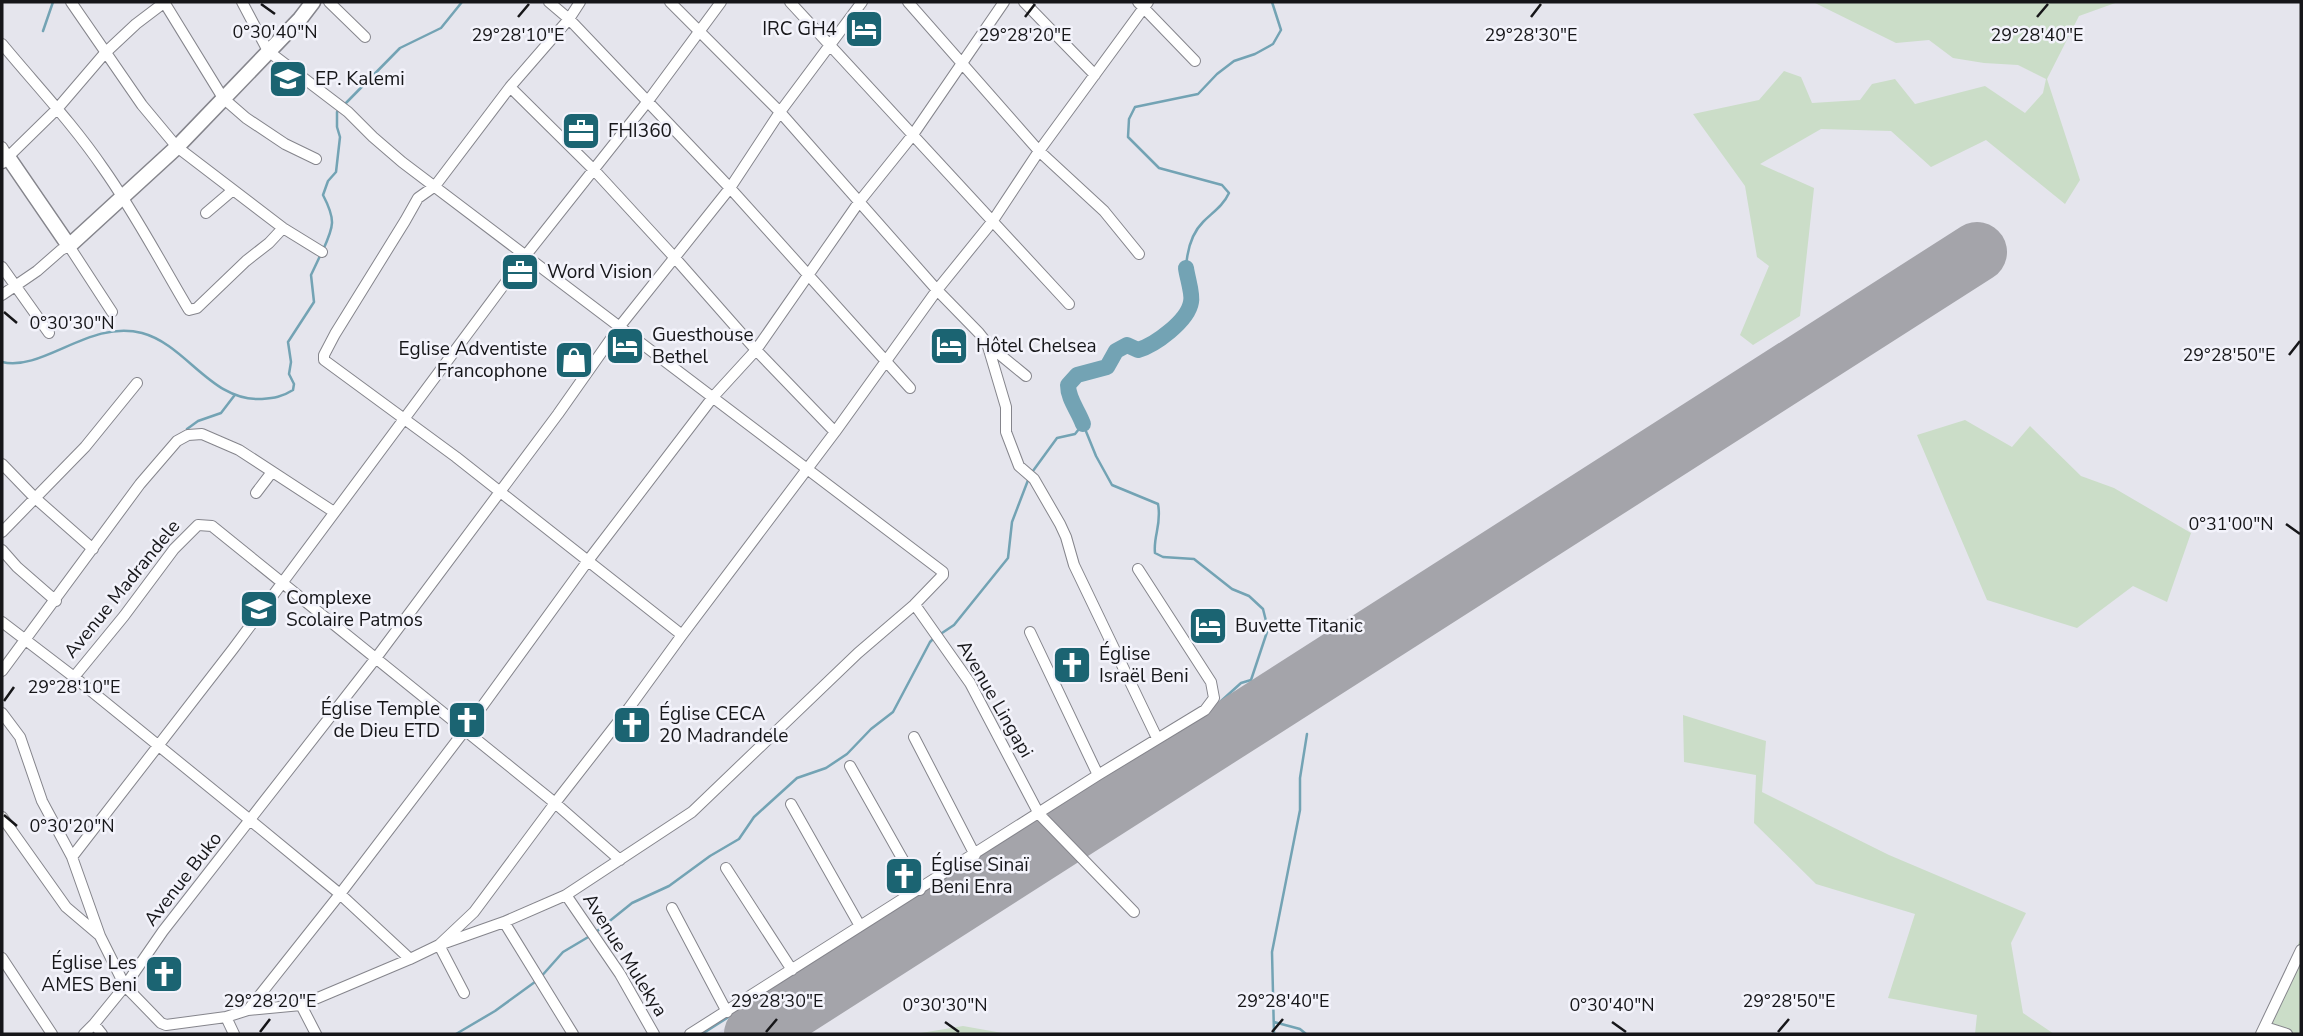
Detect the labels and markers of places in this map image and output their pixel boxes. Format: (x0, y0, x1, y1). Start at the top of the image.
hotel icon: IRC GH4 (843, 8, 885, 50)
place label: IRC GH4 (762, 16, 837, 42)
school or university icon: EP. Kalemi (267, 58, 309, 100)
place label: EP. Kalemi (315, 66, 405, 92)
office icon: FHI360 (560, 110, 602, 152)
place label: FHI360 (608, 118, 672, 144)
office icon: Word Vision (499, 251, 541, 293)
place label: Word Vision (547, 259, 652, 285)
place label: Guesthouse Bethel (652, 322, 754, 370)
hotel icon: Guesthouse Bethel (604, 325, 646, 367)
hotel icon: Hôtel Chelsea (928, 325, 970, 367)
place label: Hôtel Chelsea (976, 333, 1097, 359)
place label: Eglise Adventiste Francophone (399, 336, 547, 384)
shop icon: Eglise Adventiste Francophone (553, 339, 595, 381)
place label: Complexe Scolaire Patmos (286, 585, 423, 633)
school or university icon: Complexe Scolaire Patmos (238, 588, 280, 630)
hotel icon: Buvette Titanic (1187, 605, 1229, 647)
place label: Buvette Titanic (1235, 613, 1363, 639)
place label: Église Israël Beni (1099, 641, 1189, 689)
church icon: Église Israël Beni (1051, 644, 1093, 686)
place label: Église Temple de Dieu ETD (321, 696, 440, 744)
church icon: Église Temple de Dieu ETD (446, 699, 488, 741)
place label: Église CECA 20 Madrandele (659, 701, 788, 749)
church icon: Église CECA 20 Madrandele (611, 704, 653, 746)
place label: Église Sinaï Beni Enra (931, 852, 1029, 900)
church icon: Église Sinaï Beni Enra (883, 855, 925, 897)
place label: Église Les AMES Beni (41, 950, 137, 998)
church icon: Église Les AMES Beni (143, 953, 185, 995)

